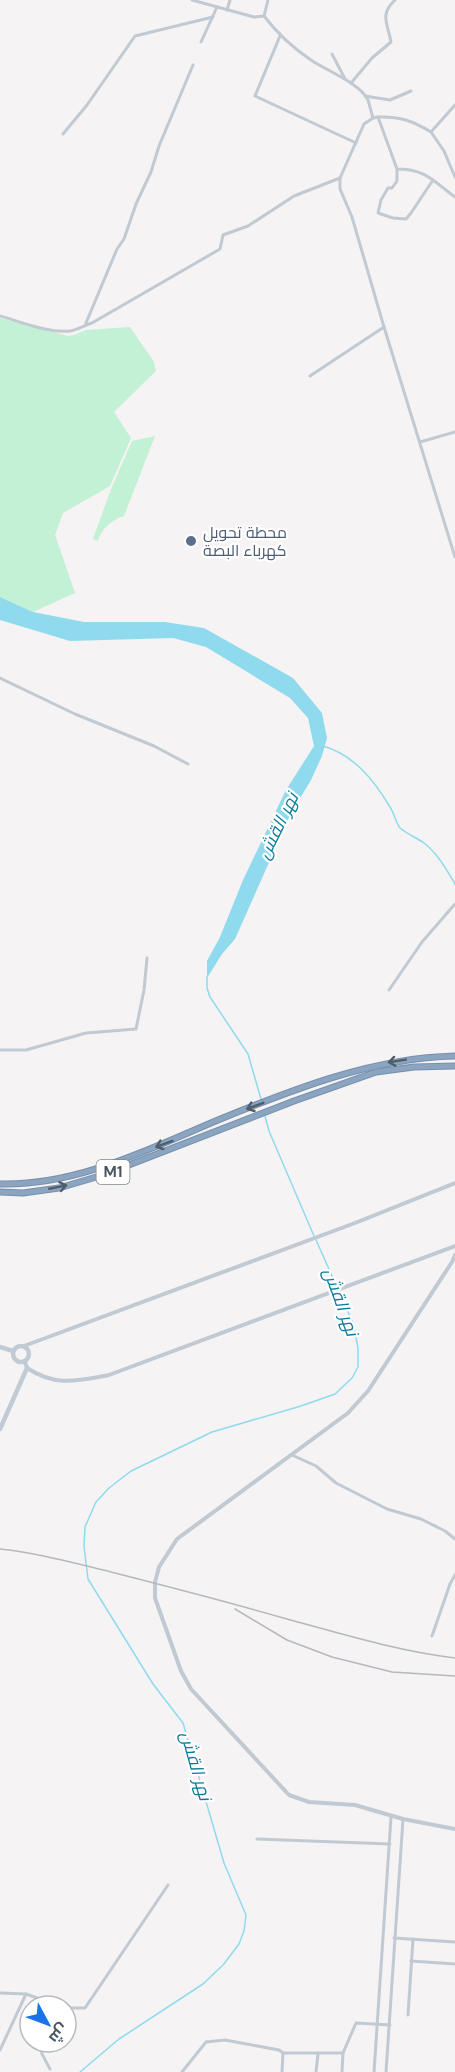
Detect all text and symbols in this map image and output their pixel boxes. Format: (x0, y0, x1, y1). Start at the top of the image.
place label: محطة تحويل كهرباء البصة (203, 522, 287, 561)
marker: محطة تحويل كهرباء البصة (184, 534, 198, 548)
water label: نهر القش (252, 787, 305, 863)
one-way arrow (387, 1056, 407, 1067)
one-way arrow (246, 1101, 265, 1112)
one-way arrow (155, 1139, 173, 1150)
road number: M1 (96, 1160, 130, 1184)
one-way arrow (48, 1181, 67, 1192)
water label: نهر القش (318, 1265, 365, 1341)
water label: نهر القش (175, 1729, 218, 1805)
north arrow (18, 1994, 78, 2054)
text: ش (44, 2019, 74, 2048)

